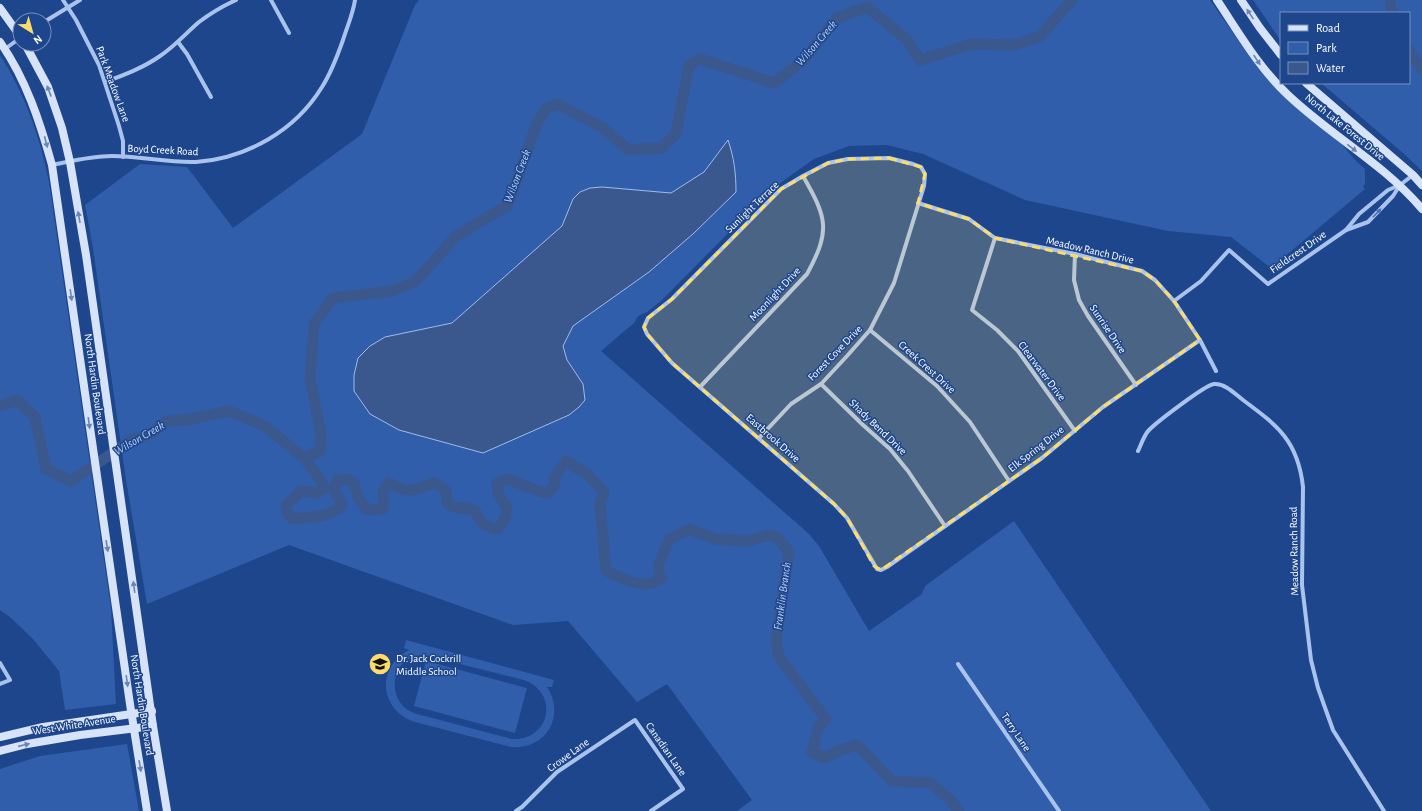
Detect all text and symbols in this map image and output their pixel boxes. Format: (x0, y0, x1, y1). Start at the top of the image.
one-way arrow (1246, 9, 1254, 19)
north arrow (12, 12, 52, 52)
legend (1280, 12, 1410, 84)
water label: Wilson Creek (793, 18, 839, 68)
text: Road (1316, 22, 1340, 34)
text: N (31, 33, 44, 46)
text: Park (1316, 42, 1337, 54)
street label: Park Meadow Lane (94, 45, 132, 123)
one-way arrow (1253, 55, 1261, 65)
text: Water (1316, 62, 1345, 74)
one-way arrow (46, 84, 52, 96)
street label: North Lake Forest Drive (1303, 92, 1387, 162)
one-way arrow (43, 136, 49, 148)
street label: Boyd Creek Road (127, 143, 199, 157)
one-way arrow (1347, 144, 1358, 152)
water label: Wilson Creek (501, 147, 533, 204)
street label: Sunlight Terrace (723, 179, 781, 235)
one-way arrow (1372, 208, 1382, 218)
one-way arrow (76, 211, 82, 223)
street label: Fieldcrest Drive (1268, 229, 1328, 275)
street label: Meadow Ranch Drive (1045, 235, 1135, 265)
street label: Moonlight Drive (747, 265, 803, 323)
one-way arrow (68, 289, 74, 301)
street label: Sunrise Drive (1088, 303, 1128, 355)
street label: Forest Cove Drive (806, 323, 864, 383)
street label: North Hardin Boulevard (82, 333, 108, 436)
street label: Creek Crest Drive (896, 339, 958, 395)
street label: Clearwater Drive (1016, 339, 1068, 403)
street label: Shady Bend Drive (847, 397, 909, 457)
street label: Eastbrook Drive (744, 412, 802, 464)
one-way arrow (86, 417, 92, 429)
water label: Wilson Creek (112, 419, 167, 457)
street label: Elk Spring Drive (1006, 424, 1066, 474)
street label: Meadow Ranch Road (1288, 506, 1300, 596)
one-way arrow (104, 540, 110, 552)
water label: Franklin Branch (771, 561, 793, 631)
one-way arrow (131, 581, 137, 594)
school or university icon: Dr. Jack Cockrill Middle School (367, 651, 393, 677)
place label: Dr. Jack Cockrill Middle School (396, 653, 461, 677)
street label: North Hardin Boulevard (129, 654, 155, 757)
one-way arrow (124, 674, 130, 687)
street label: Terry Lane (999, 711, 1033, 753)
street label: West White Avenue (32, 713, 116, 737)
street label: Canadian Lane (644, 720, 688, 778)
street label: Crowe Lane (545, 736, 591, 774)
one-way arrow (18, 741, 31, 747)
one-way arrow (137, 760, 143, 772)

